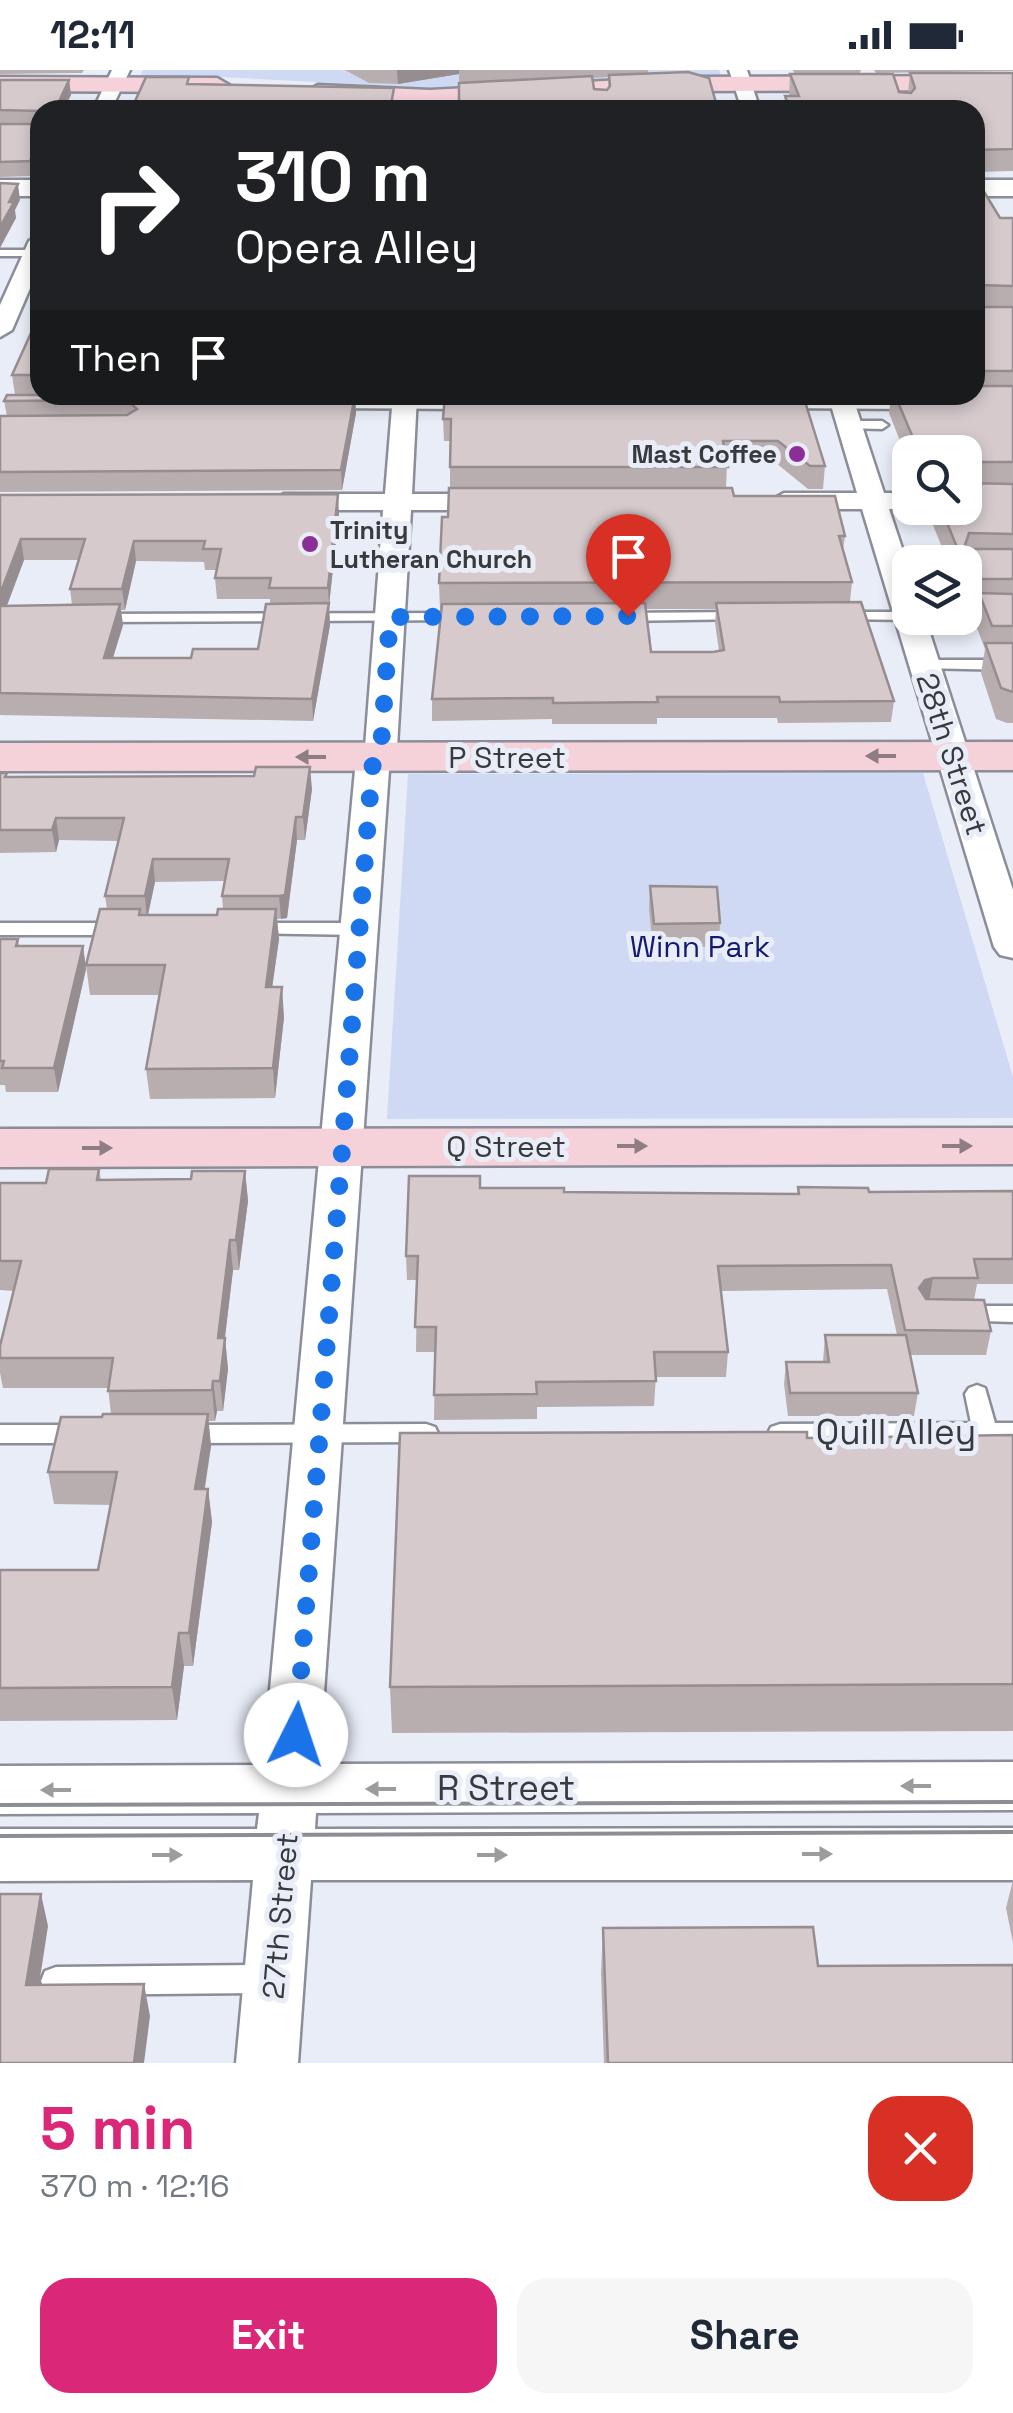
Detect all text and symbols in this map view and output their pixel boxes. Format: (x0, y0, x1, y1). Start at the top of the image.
text: 12:11 (50, 11, 135, 59)
text: 310 m (235, 132, 431, 221)
icon: right (70, 140, 200, 270)
text: Opera Alley (235, 219, 478, 276)
icon: arrive (181, 330, 236, 385)
text: Then (70, 334, 161, 382)
map controls (892, 435, 982, 635)
button: search (892, 435, 982, 525)
place label: Mast Coffee (631, 438, 777, 470)
marker: Mast Coffee (786, 443, 808, 465)
place label: Trinity Lutheran Church (330, 514, 532, 575)
pin (586, 514, 671, 617)
icon: arrive (601, 529, 656, 584)
marker: Trinity Lutheran Church (299, 533, 321, 555)
button: layers (892, 545, 982, 635)
street label: 28th Street (907, 668, 997, 840)
street label: P Street (448, 738, 566, 777)
one-way arrow (864, 748, 896, 764)
one-way arrow (294, 749, 326, 765)
park label: Winn Park (630, 927, 770, 966)
street label: Q Street (446, 1127, 566, 1166)
one-way arrow (617, 1138, 649, 1154)
one-way arrow (942, 1138, 974, 1154)
one-way arrow (82, 1140, 114, 1156)
street label: Quill Alley (816, 1410, 976, 1454)
position arrow (244, 1683, 348, 1787)
street label: R Street (437, 1766, 575, 1810)
one-way arrow (899, 1778, 931, 1794)
one-way arrow (364, 1781, 396, 1797)
one-way arrow (39, 1782, 71, 1798)
street label: 27th Street (253, 1831, 307, 2001)
one-way arrow (802, 1846, 834, 1862)
one-way arrow (152, 1847, 184, 1863)
one-way arrow (477, 1847, 509, 1863)
text: 5 min (40, 2090, 195, 2167)
button: close (868, 2096, 973, 2201)
text: 370 m · 12:16 (40, 2166, 230, 2206)
button: Exit (40, 2278, 497, 2393)
button: Share (517, 2278, 973, 2393)

